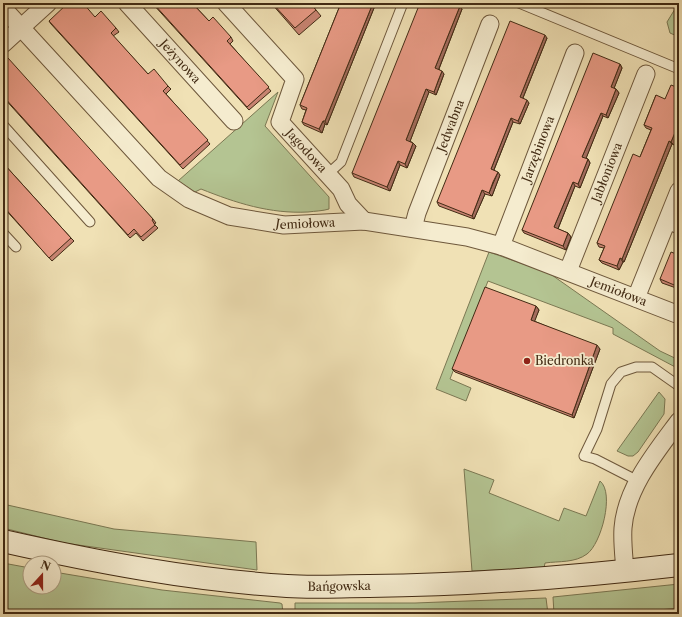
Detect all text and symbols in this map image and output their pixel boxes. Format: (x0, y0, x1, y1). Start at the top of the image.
street label: Jeżynowa (155, 35, 205, 87)
street label: Jedwabna (433, 97, 467, 156)
street label: Jarzębinowa (518, 113, 558, 186)
street label: Jagodowa (281, 124, 331, 176)
street label: Jabłoniowa (587, 140, 625, 206)
street label: Jemiołowa (273, 214, 336, 232)
street label: Jemiołowa (586, 273, 650, 309)
place label: Biedronka (535, 353, 594, 368)
marker: Biedronka (522, 356, 532, 366)
north arrow (22, 555, 62, 595)
text: N (39, 557, 53, 574)
street label: Bańgowska (307, 578, 371, 594)

